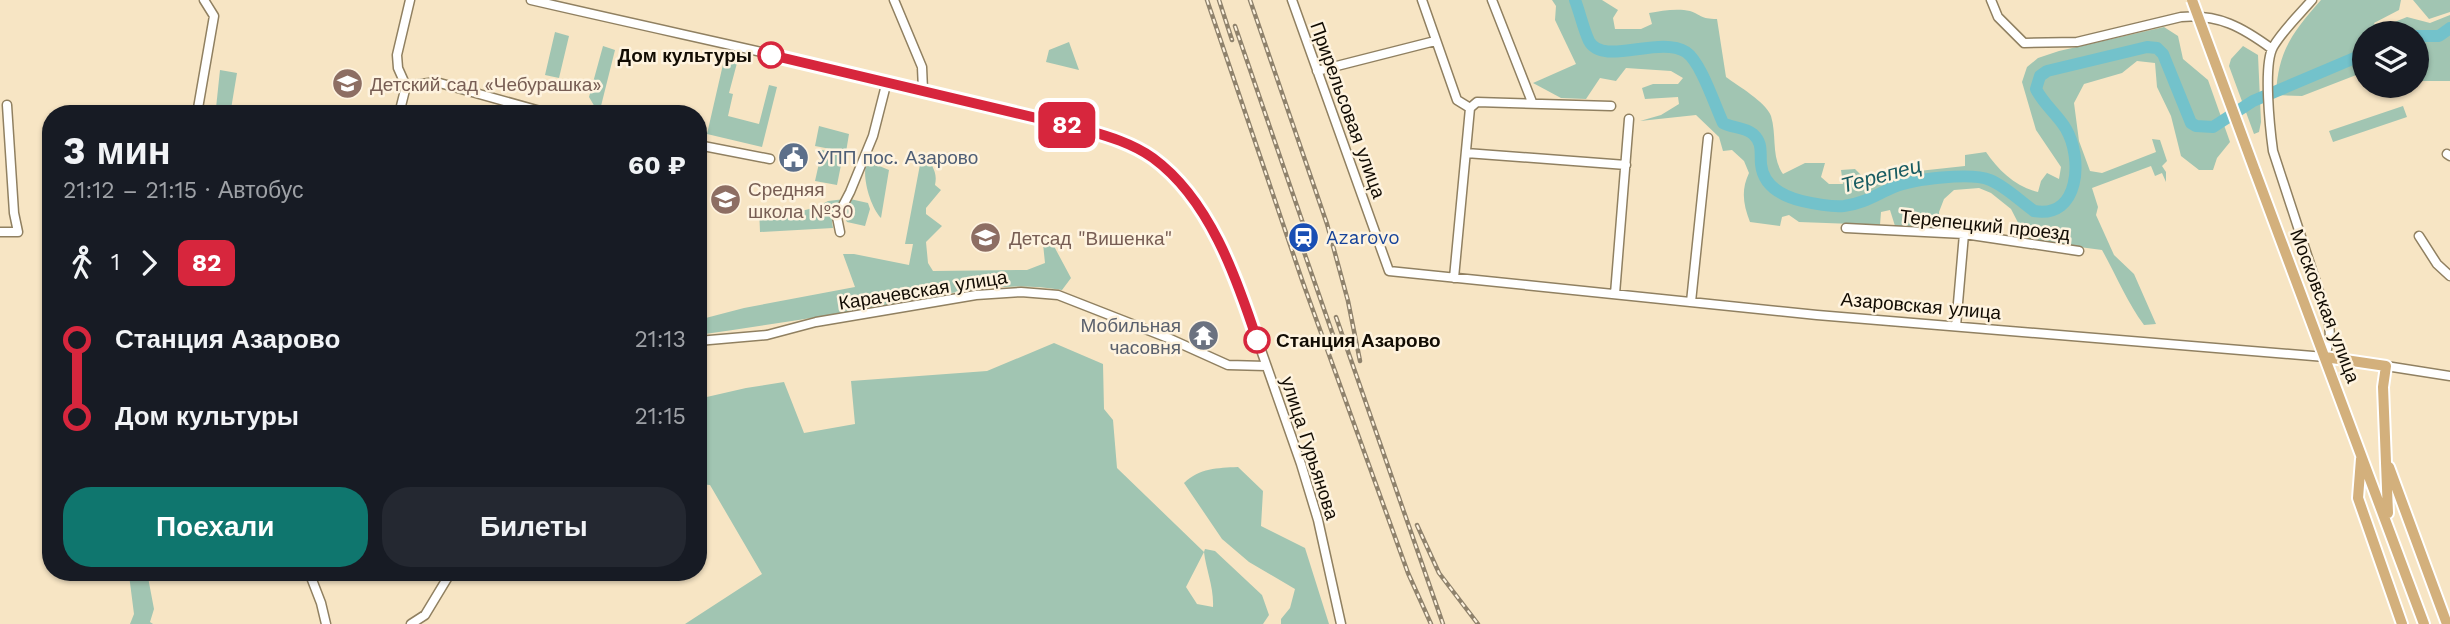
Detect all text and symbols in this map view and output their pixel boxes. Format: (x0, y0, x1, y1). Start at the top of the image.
street label: Прирельсовая улица (1305, 19, 1391, 202)
map controls (2352, 21, 2429, 98)
button: layers (2352, 21, 2429, 98)
marker: Дом культуры (758, 42, 784, 68)
place label: Дом культуры (618, 44, 752, 67)
school or university icon: Детский сад «Чебурашка» (330, 67, 364, 101)
place label: Детский сад «Чебурашка» (370, 73, 602, 96)
line badge: 82 (1036, 102, 1098, 148)
text: 82 (1052, 111, 1082, 139)
text: 3 мин (63, 129, 171, 173)
public building icon: УПП пос. Азарово (777, 140, 811, 174)
place label: УПП пос. Азарово (817, 146, 978, 169)
text: 60 ₽ (628, 150, 686, 180)
water label: Терепец (1838, 152, 1924, 198)
text: 21:12 – 21:15 · Автобус (63, 177, 303, 204)
place label: Средняя школа №30 (748, 178, 854, 223)
school or university icon: Средняя школа №30 (708, 183, 742, 217)
street label: Терепецкий проезд (1899, 205, 2071, 245)
station icon: Azarovo (1286, 220, 1320, 254)
school or university icon: Детсад "Вишенка" (969, 221, 1003, 255)
place label: Azarovo (1326, 226, 1400, 249)
street label: Московская улица (2285, 226, 2365, 387)
place label: Детсад "Вишенка" (1009, 227, 1172, 250)
icon: walk (63, 244, 101, 282)
icon: forward (130, 244, 168, 282)
text: 1 (111, 249, 120, 276)
text: 82 (192, 249, 221, 277)
street label: Карачевская улица (837, 265, 1009, 315)
street label: Азаровская улица (1840, 288, 2003, 324)
place label: Мобильная часовня (1081, 314, 1181, 359)
temple icon: Мобильная часовня (1187, 319, 1221, 353)
text: Станция Азарово (115, 324, 340, 354)
text: 21:13 (634, 326, 686, 353)
marker: Станция Азарово (1244, 327, 1270, 353)
place label: Станция Азарово (1276, 329, 1441, 352)
street label: улица Гурьянова (1276, 373, 1344, 523)
text: Дом культуры (115, 401, 299, 431)
text: 21:15 (634, 403, 686, 430)
button: Поехали (63, 487, 368, 567)
button: Билеты (382, 487, 686, 567)

